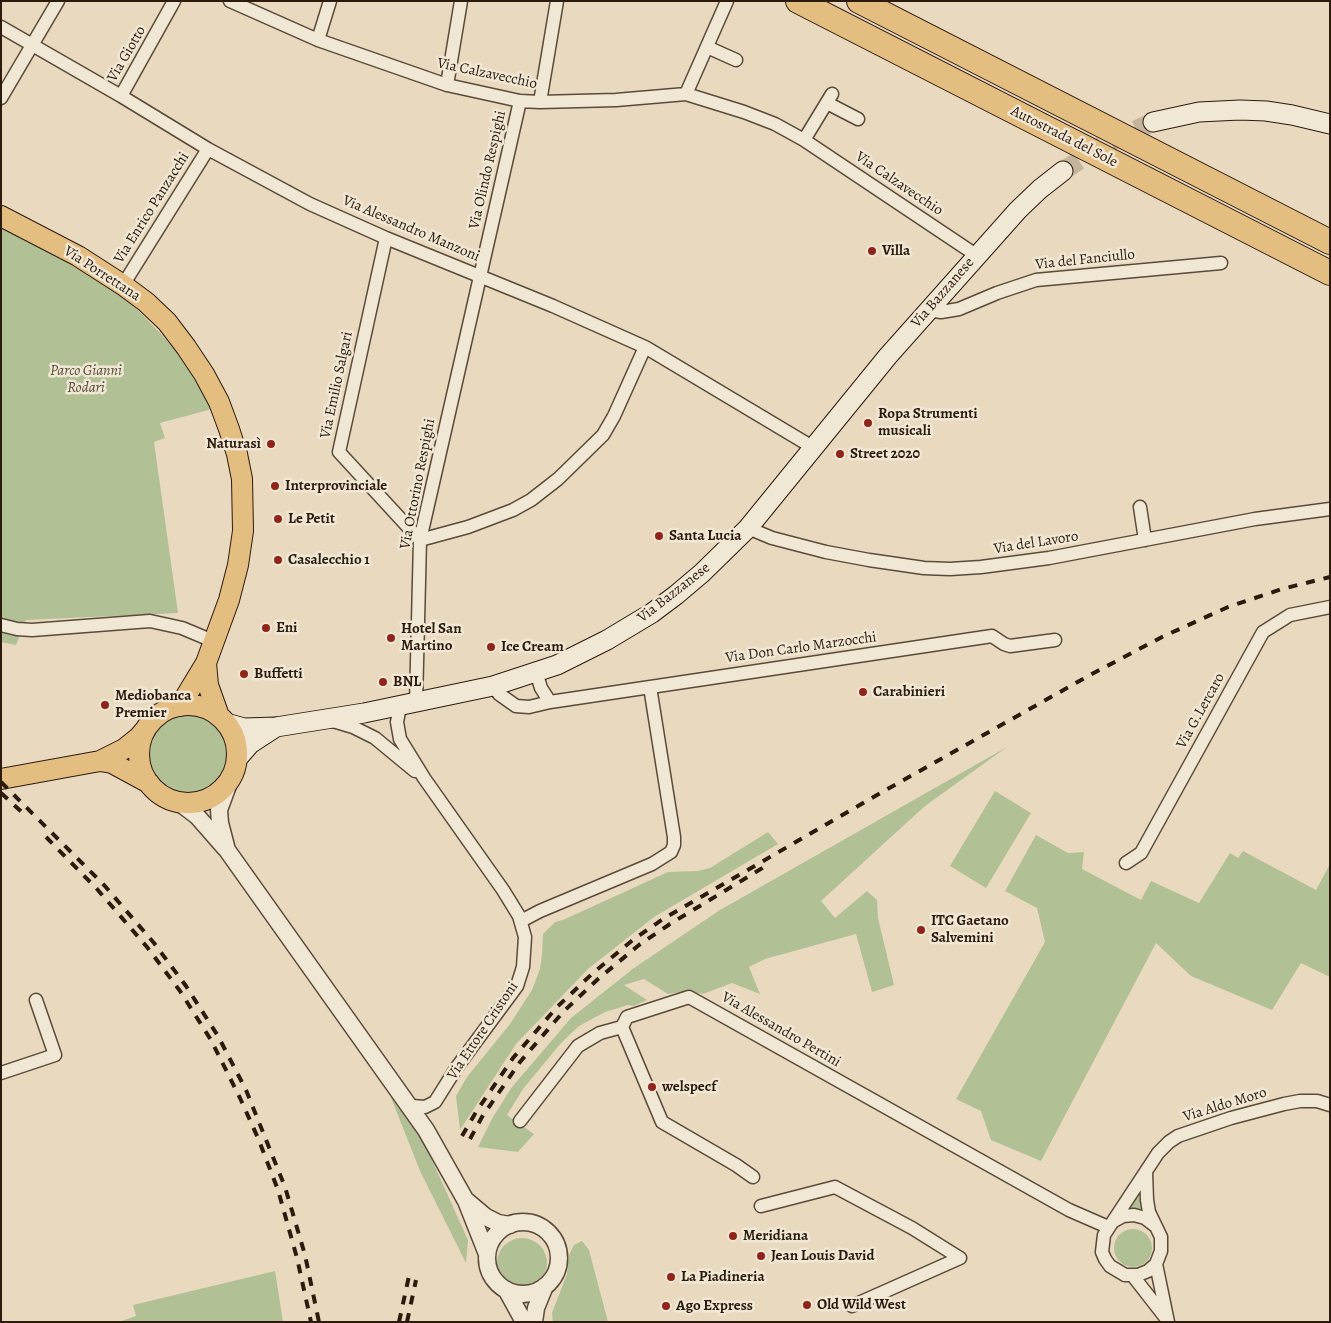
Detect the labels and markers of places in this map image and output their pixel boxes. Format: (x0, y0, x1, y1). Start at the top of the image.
place label: Villa (882, 242, 910, 260)
marker: Villa (866, 245, 878, 257)
place label: Ropa Strumenti musicali (878, 405, 978, 440)
marker: Ropa Strumenti musicali (862, 417, 874, 429)
place label: Naturasì (206, 435, 261, 453)
marker: Naturasì (265, 438, 277, 450)
place label: Street 2020 (850, 445, 920, 463)
marker: Street 2020 (834, 448, 846, 460)
place label: Interprovinciale (285, 477, 387, 495)
marker: Interprovinciale (269, 480, 281, 492)
place label: Le Petit (288, 510, 335, 528)
marker: Le Petit (272, 513, 284, 525)
place label: Santa Lucia (669, 527, 742, 545)
marker: Santa Lucia (653, 530, 665, 542)
place label: Casalecchio 1 (288, 551, 370, 569)
marker: Casalecchio 1 (272, 554, 284, 566)
place label: Eni (276, 619, 297, 637)
place label: Hotel San Martino (401, 620, 462, 655)
marker: Eni (260, 622, 272, 634)
marker: Hotel San Martino (385, 632, 397, 644)
place label: Ice Cream (501, 638, 564, 656)
marker: Ice Cream (485, 641, 497, 653)
place label: Buffetti (254, 665, 303, 683)
marker: Buffetti (238, 668, 250, 680)
place label: BNL (393, 673, 421, 691)
marker: BNL (377, 676, 389, 688)
place label: Carabinieri (873, 683, 945, 701)
marker: Carabinieri (857, 686, 869, 698)
place label: Mediobanca Premier (115, 687, 191, 722)
marker: Mediobanca Premier (99, 699, 111, 711)
place label: ITC Gaetano Salvemini (931, 912, 1009, 947)
marker: ITC Gaetano Salvemini (915, 924, 927, 936)
place label: welspecf (662, 1078, 716, 1096)
marker: welspecf (646, 1081, 658, 1093)
place label: Meridiana (743, 1227, 808, 1245)
marker: Meridiana (727, 1230, 739, 1242)
place label: Jean Louis David (771, 1247, 875, 1265)
marker: Jean Louis David (755, 1250, 767, 1262)
place label: La Piadineria (681, 1268, 765, 1286)
marker: La Piadineria (665, 1271, 677, 1283)
place label: Old Wild West (817, 1296, 906, 1314)
place label: Ago Express (676, 1297, 753, 1315)
marker: Old Wild West (801, 1299, 813, 1311)
marker: Ago Express (660, 1300, 672, 1312)

